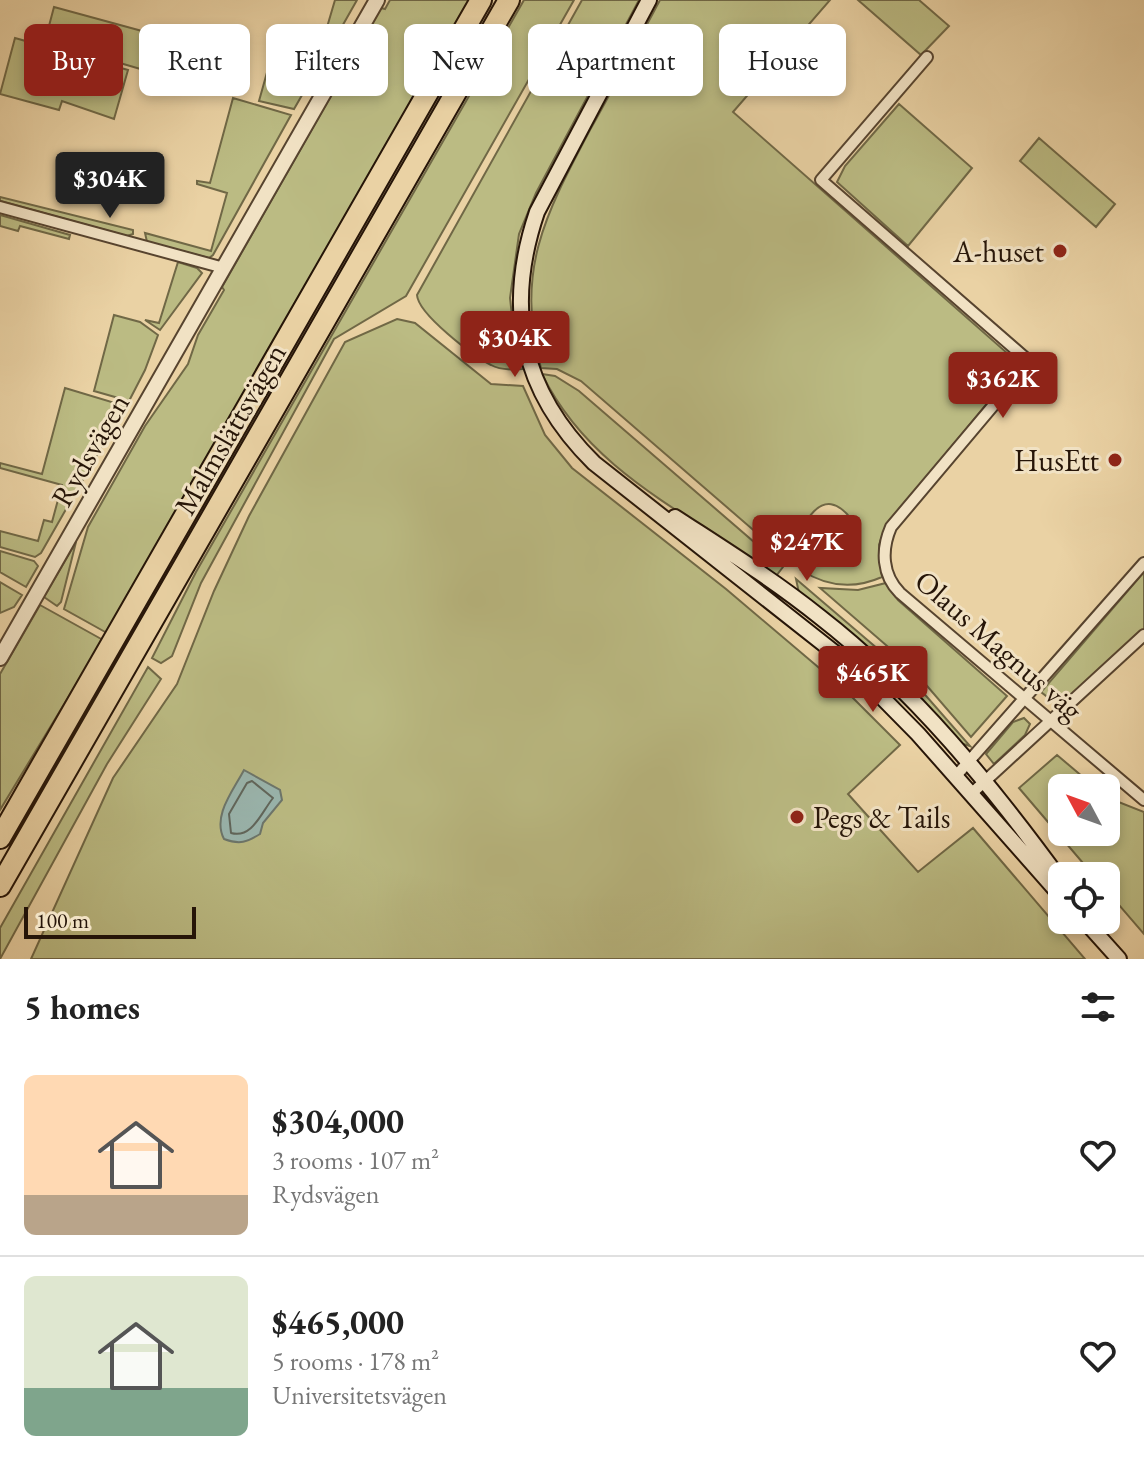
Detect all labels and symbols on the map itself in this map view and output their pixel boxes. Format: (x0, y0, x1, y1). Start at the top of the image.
pin: $304K (54, 152, 166, 220)
place label: A-huset (952, 232, 1045, 271)
marker: A-huset (1051, 242, 1069, 260)
pin: $304K (459, 311, 571, 379)
street label: Malmslättsvägen (165, 336, 295, 522)
pin: $362K (947, 352, 1059, 420)
street label: Rydsvägen (42, 386, 138, 513)
place label: HusEtt (1014, 441, 1100, 480)
marker: HusEtt (1106, 451, 1124, 469)
pin: $247K (751, 515, 863, 583)
street label: Olaus Magnus väg (907, 561, 1092, 729)
pin: $465K (817, 646, 929, 714)
north arrow (1048, 774, 1120, 846)
place label: Pegs & Tails (813, 798, 950, 837)
marker: Pegs & Tails (788, 808, 806, 826)
scale bar (24, 903, 196, 939)

